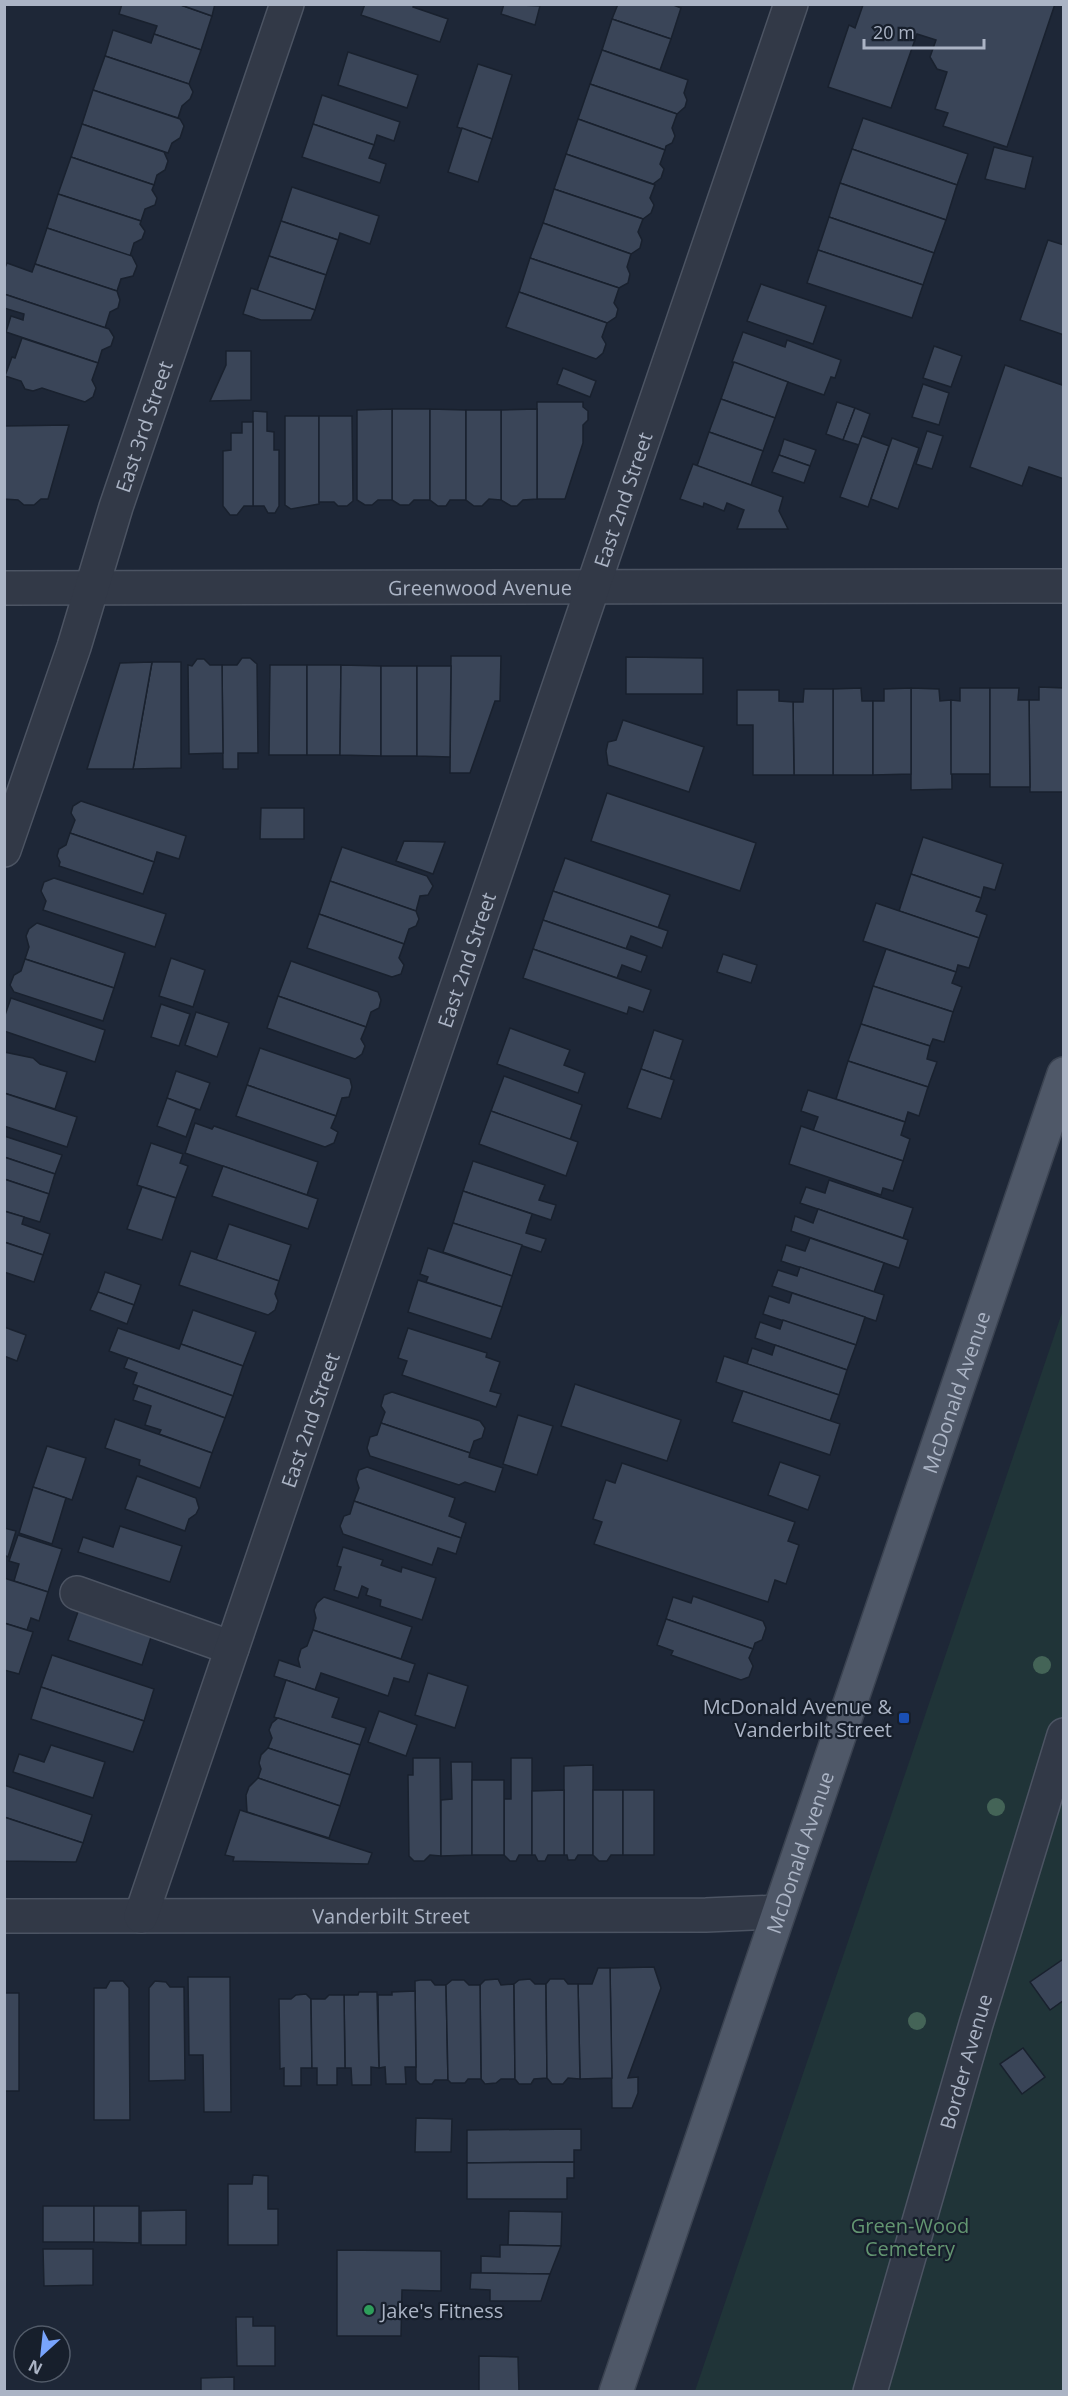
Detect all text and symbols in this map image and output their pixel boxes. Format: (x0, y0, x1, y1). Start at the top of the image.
scale bar (864, 12, 984, 50)
text: 20 m (873, 20, 915, 44)
street label: East 3rd Street (109, 357, 178, 496)
street label: East 2nd Street (587, 428, 658, 571)
street label: Greenwood Avenue (388, 573, 572, 601)
street label: East 2nd Street (431, 889, 502, 1031)
street label: McDonald Avenue (916, 1307, 996, 1477)
street label: East 2nd Street (274, 1349, 345, 1491)
place label: McDonald Avenue & Vanderbilt Street (703, 1693, 892, 1743)
marker: McDonald Avenue & Vanderbilt Street (897, 1711, 911, 1725)
street label: McDonald Avenue (759, 1768, 840, 1937)
street label: Vanderbilt Street (312, 1902, 470, 1929)
street label: Border Avenue (933, 1991, 998, 2132)
park label: Green-Wood Cemetery (851, 2212, 969, 2262)
place label: Jake's Fitness (379, 2297, 503, 2324)
marker: Jake's Fitness (362, 2303, 376, 2317)
north arrow (12, 2324, 72, 2384)
text: N (24, 2355, 46, 2380)

